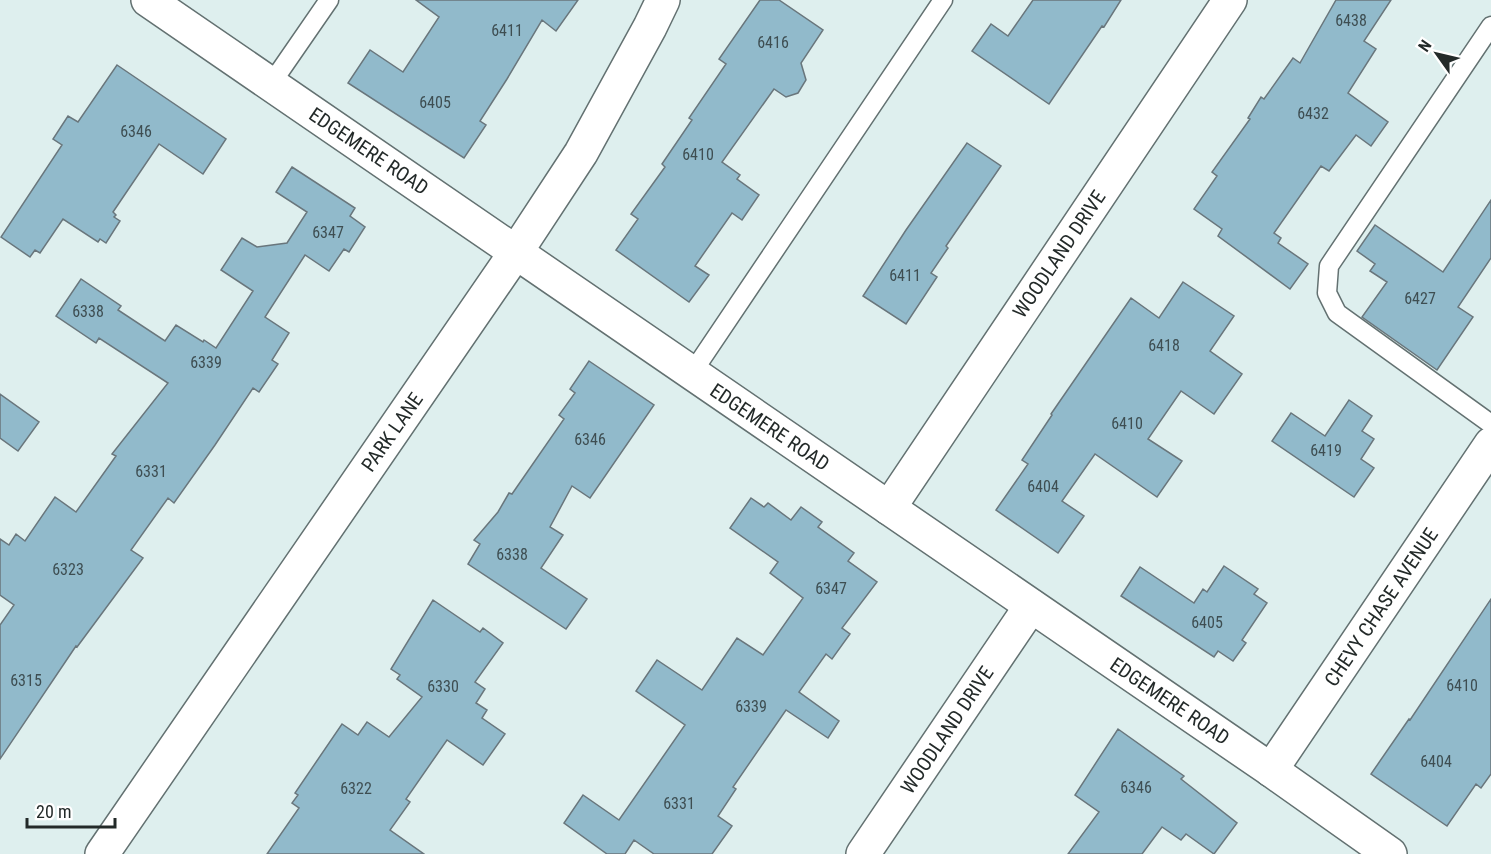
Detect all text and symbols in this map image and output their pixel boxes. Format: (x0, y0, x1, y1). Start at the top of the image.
house number: 6438 (1335, 11, 1367, 30)
house number: 6411 (491, 21, 523, 40)
north arrow (1407, 24, 1467, 84)
house number: 6416 (757, 33, 789, 52)
text: N (1414, 37, 1436, 55)
house number: 6405 (419, 93, 451, 112)
street label: EDGEMERE ROAD (305, 102, 433, 200)
house number: 6432 (1297, 104, 1329, 123)
house number: 6346 (120, 122, 152, 141)
house number: 6410 (682, 145, 714, 164)
street label: WOODLAND DRIVE (1008, 186, 1111, 322)
house number: 6347 (312, 223, 344, 242)
house number: 6411 (889, 266, 921, 285)
house number: 6427 (1404, 289, 1436, 308)
house number: 6338 (72, 302, 104, 321)
house number: 6418 (1148, 336, 1180, 355)
house number: 6339 (190, 353, 222, 372)
street label: EDGEMERE ROAD (706, 378, 834, 476)
street label: PARK LANE (356, 388, 428, 476)
house number: 6410 (1111, 414, 1143, 433)
house number: 6346 (574, 430, 606, 449)
house number: 6419 (1310, 441, 1342, 460)
house number: 6331 (135, 462, 167, 481)
house number: 6404 (1027, 477, 1059, 496)
street label: CHEVY CHASE AVENUE (1319, 523, 1443, 691)
house number: 6338 (496, 545, 528, 564)
house number: 6323 (52, 560, 84, 579)
house number: 6347 (815, 579, 847, 598)
house number: 6405 (1191, 613, 1223, 632)
street label: EDGEMERE ROAD (1106, 652, 1234, 750)
street label: WOODLAND DRIVE (896, 662, 999, 798)
house number: 6315 (10, 671, 42, 690)
house number: 6410 (1446, 676, 1478, 695)
house number: 6330 (427, 677, 459, 696)
house number: 6339 (735, 697, 767, 716)
house number: 6404 (1420, 752, 1452, 771)
house number: 6346 (1120, 778, 1152, 797)
house number: 6322 (340, 779, 372, 798)
scale bar (27, 791, 116, 829)
house number: 6331 (663, 794, 695, 813)
text: 20 m (36, 801, 71, 822)

